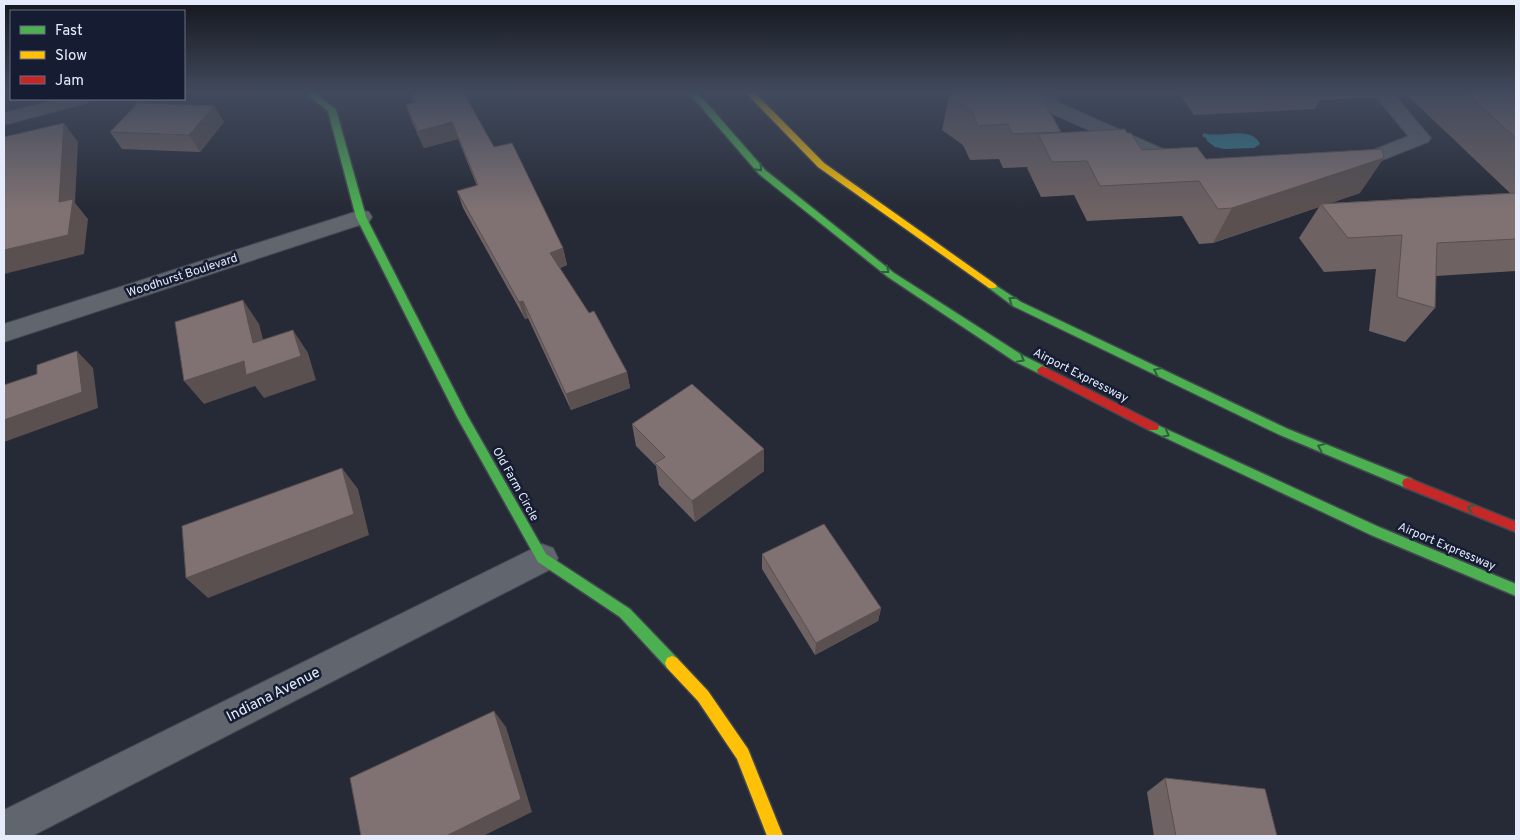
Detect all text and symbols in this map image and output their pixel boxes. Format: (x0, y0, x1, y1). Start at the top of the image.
legend (10, 10, 185, 100)
text: Fast (55, 22, 83, 41)
text: Slow (55, 47, 87, 66)
text: Jam (55, 72, 84, 91)
one-way arrow (753, 163, 762, 172)
street label: Woodhurst Boulevard (125, 250, 240, 301)
one-way arrow (880, 265, 889, 274)
one-way arrow (1008, 297, 1017, 306)
street label: Airport Expressway (1030, 345, 1131, 407)
one-way arrow (1016, 353, 1025, 363)
one-way arrow (1153, 367, 1162, 377)
one-way arrow (1161, 428, 1170, 438)
one-way arrow (1317, 443, 1325, 453)
street label: Old Farm Circle (488, 445, 542, 524)
one-way arrow (1467, 504, 1476, 515)
street label: Airport Expressway (1395, 519, 1498, 575)
street label: Indiana Avenue (224, 664, 324, 727)

